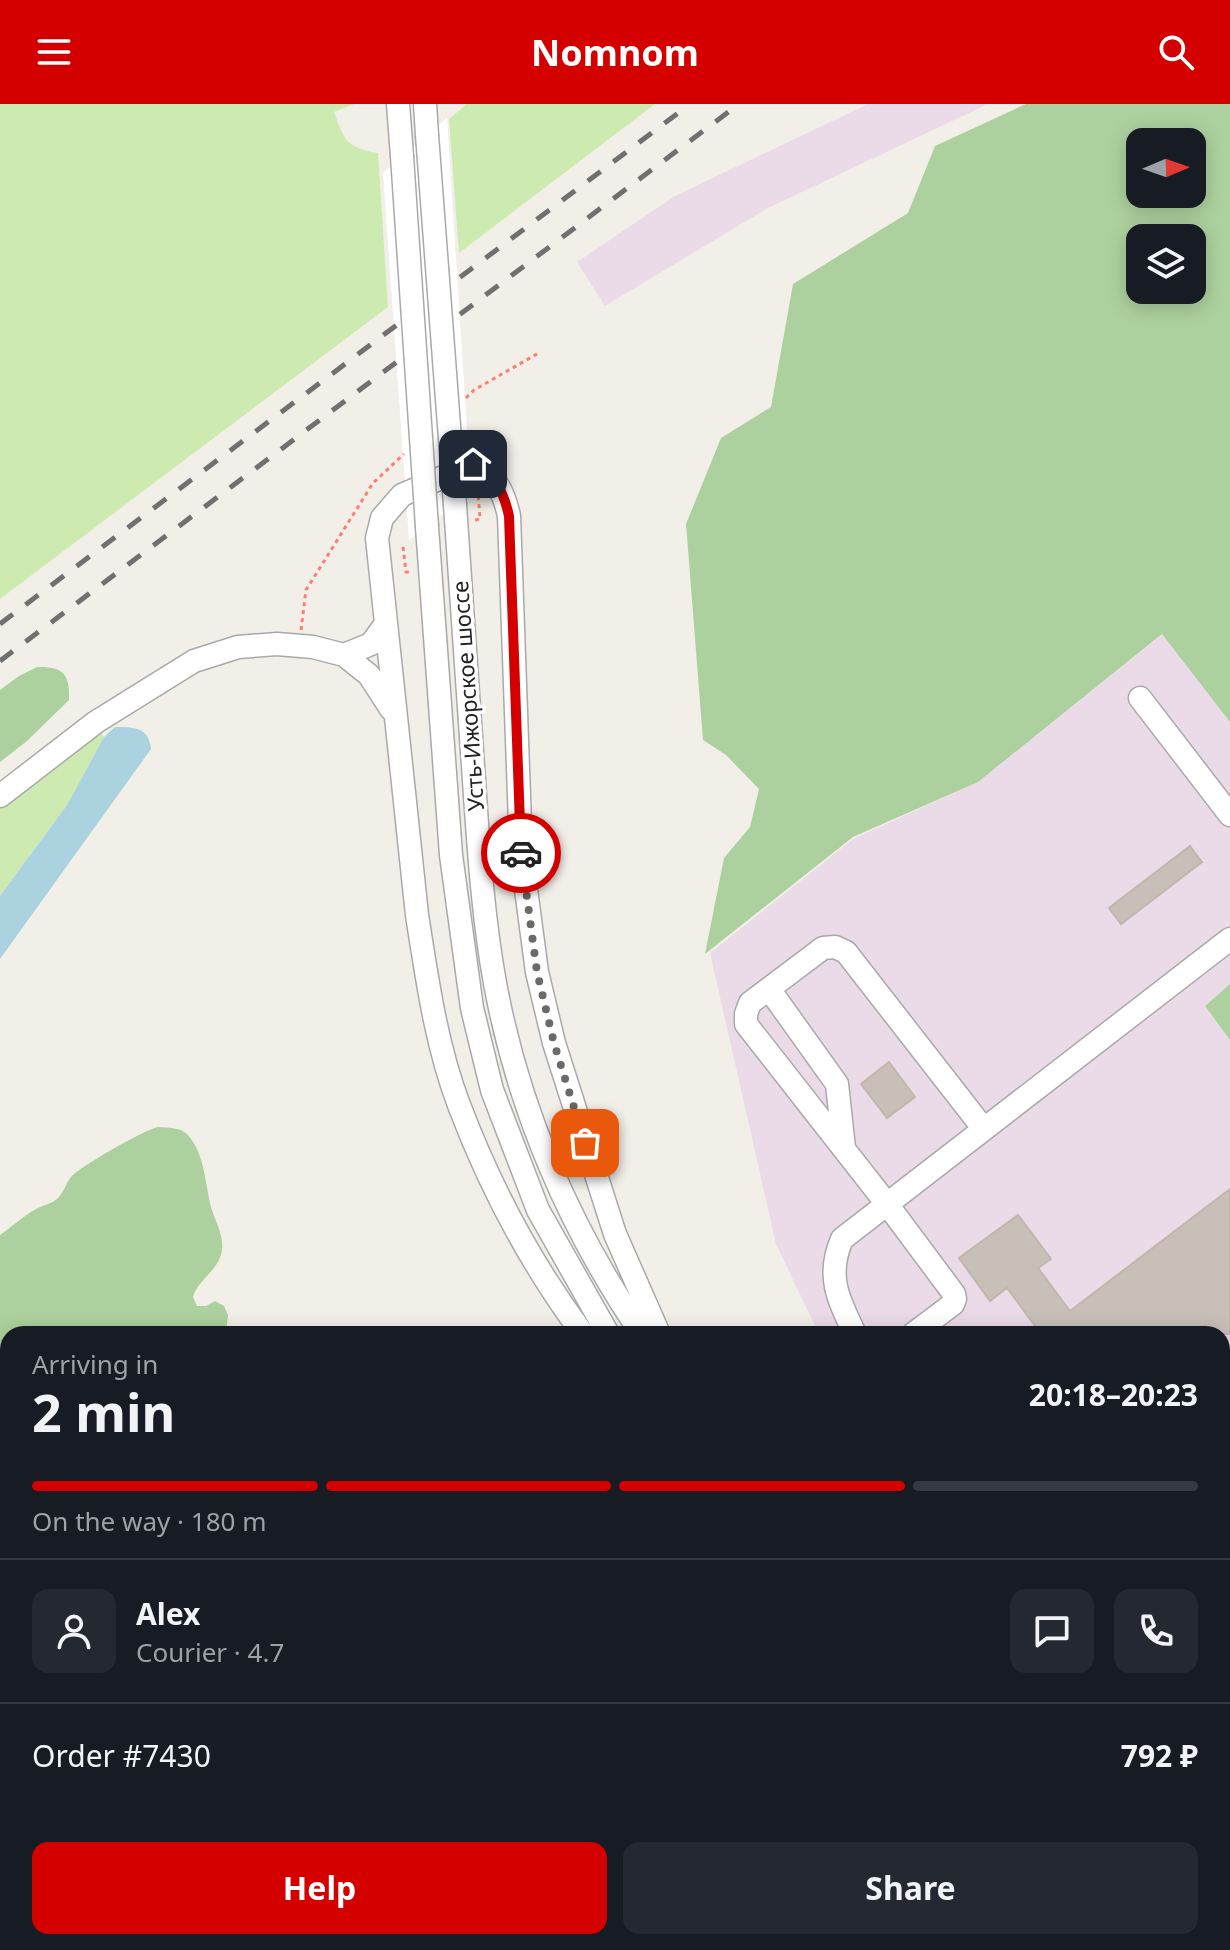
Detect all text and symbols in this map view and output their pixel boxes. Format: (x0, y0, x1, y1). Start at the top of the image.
text: Nomnom (531, 28, 699, 77)
icon: menu (32, 30, 76, 74)
icon: search (1154, 30, 1198, 74)
north arrow (1126, 128, 1206, 208)
map controls (1126, 128, 1206, 304)
button: layers (1126, 224, 1206, 304)
pin (439, 430, 507, 498)
icon: home (451, 442, 495, 486)
street label: Усть-Ижорское шоссе (444, 580, 490, 812)
courier (481, 813, 561, 893)
icon: car (499, 831, 543, 875)
pin (551, 1109, 619, 1177)
icon: bag (563, 1121, 607, 1165)
text: Arriving in (32, 1346, 158, 1382)
text: 20:18–20:23 (1029, 1374, 1198, 1415)
text: 2 min (32, 1376, 175, 1447)
text: On the way · 180 m (32, 1503, 266, 1539)
button: person (32, 1589, 116, 1673)
button: chat (1010, 1589, 1094, 1673)
button: phone (1114, 1589, 1198, 1673)
text: Alex (136, 1593, 200, 1634)
text: Courier · 4.7 (136, 1634, 284, 1670)
text: Order #7430 (32, 1735, 211, 1776)
text: 792 ₽ (1121, 1735, 1198, 1776)
button: Help (32, 1842, 607, 1934)
button: Share (623, 1842, 1198, 1934)

